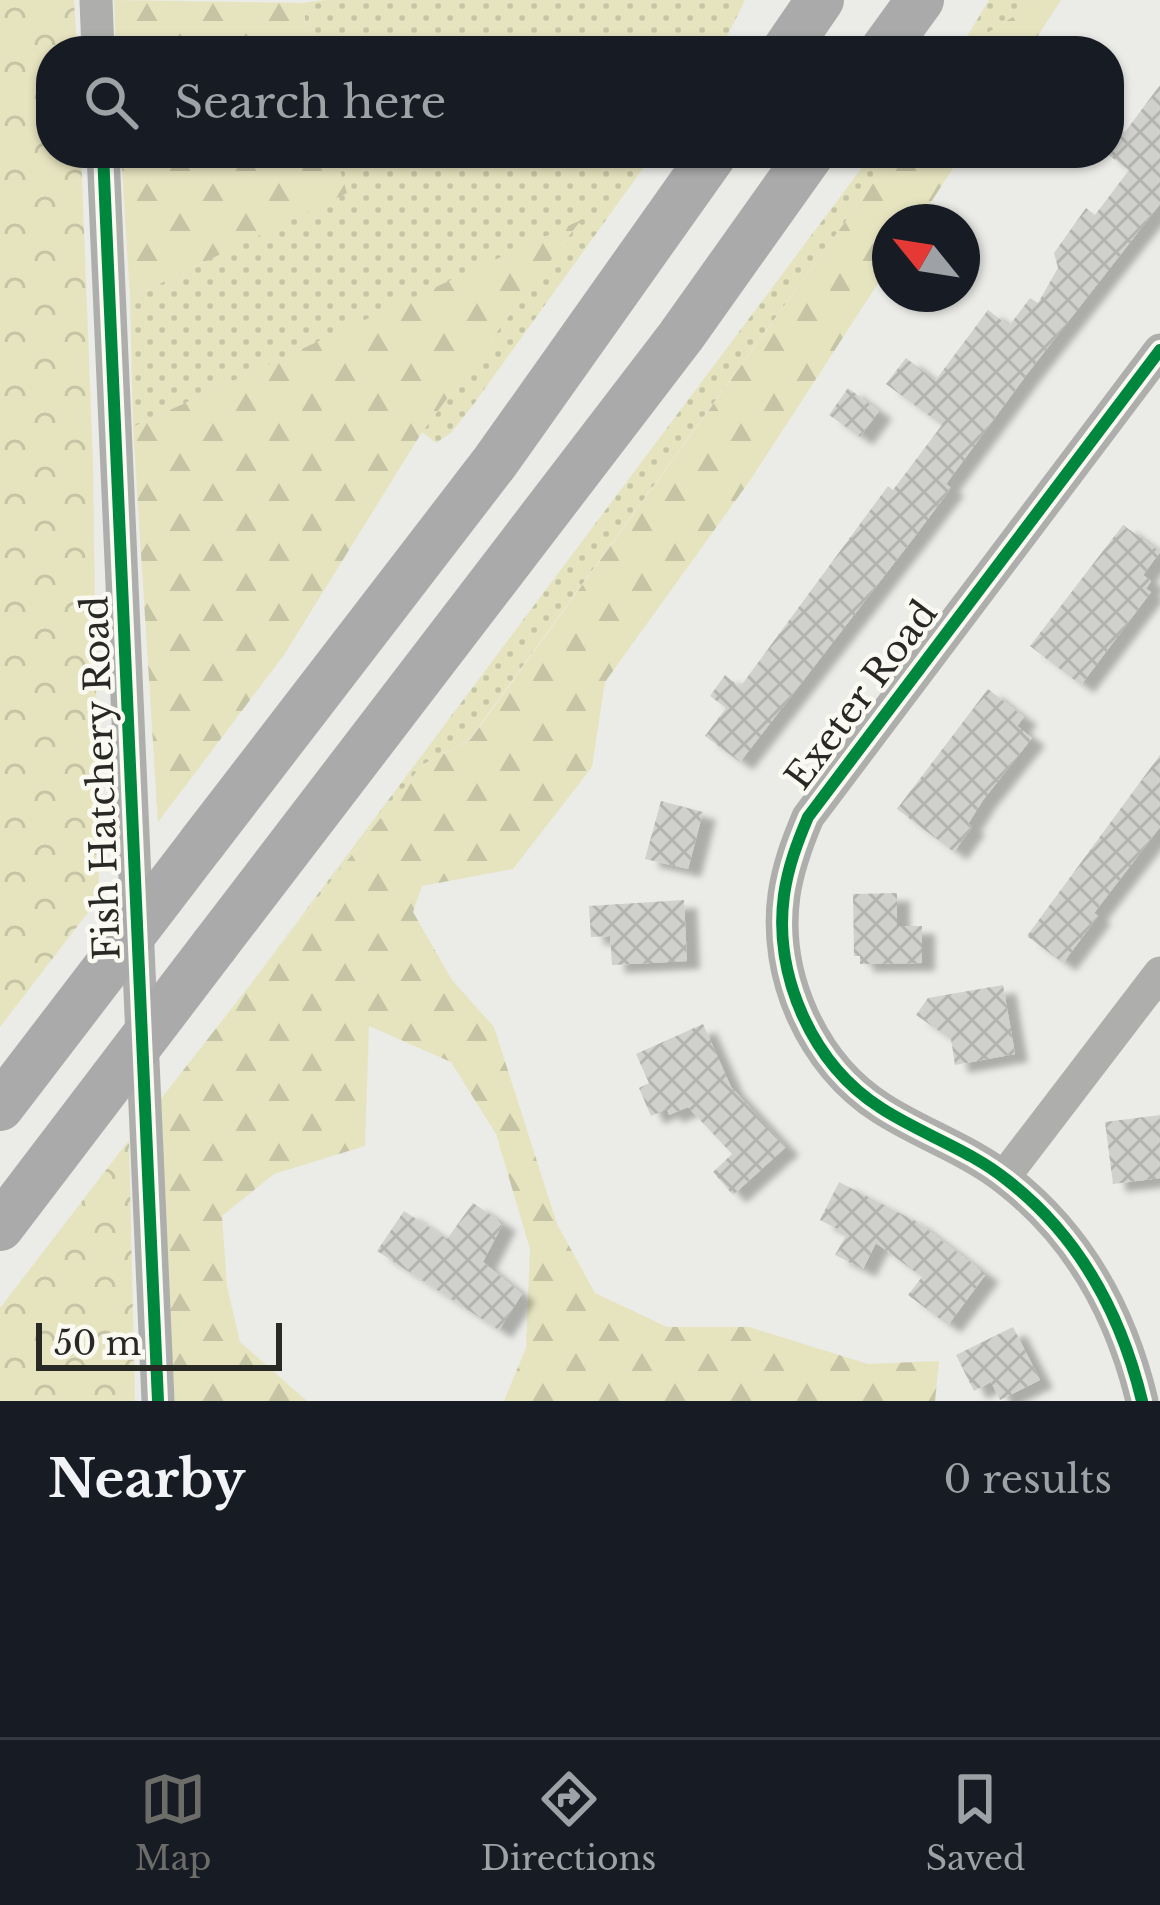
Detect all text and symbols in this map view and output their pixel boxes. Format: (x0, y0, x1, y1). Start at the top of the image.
search box (36, 36, 1124, 168)
icon: search (78, 69, 144, 135)
text: Search here (174, 74, 446, 130)
north arrow (872, 204, 980, 312)
street label: Exeter Road (775, 592, 947, 798)
street label: Fish Hatchery Road (72, 595, 130, 961)
scale bar (36, 1317, 282, 1370)
text: 50 m (54, 1323, 141, 1364)
text: Nearby (48, 1448, 245, 1511)
text: 0 results (943, 1455, 1112, 1504)
tab: Map (135, 1766, 211, 1879)
tab: Directions (481, 1766, 656, 1879)
tab: Saved (926, 1766, 1025, 1879)

